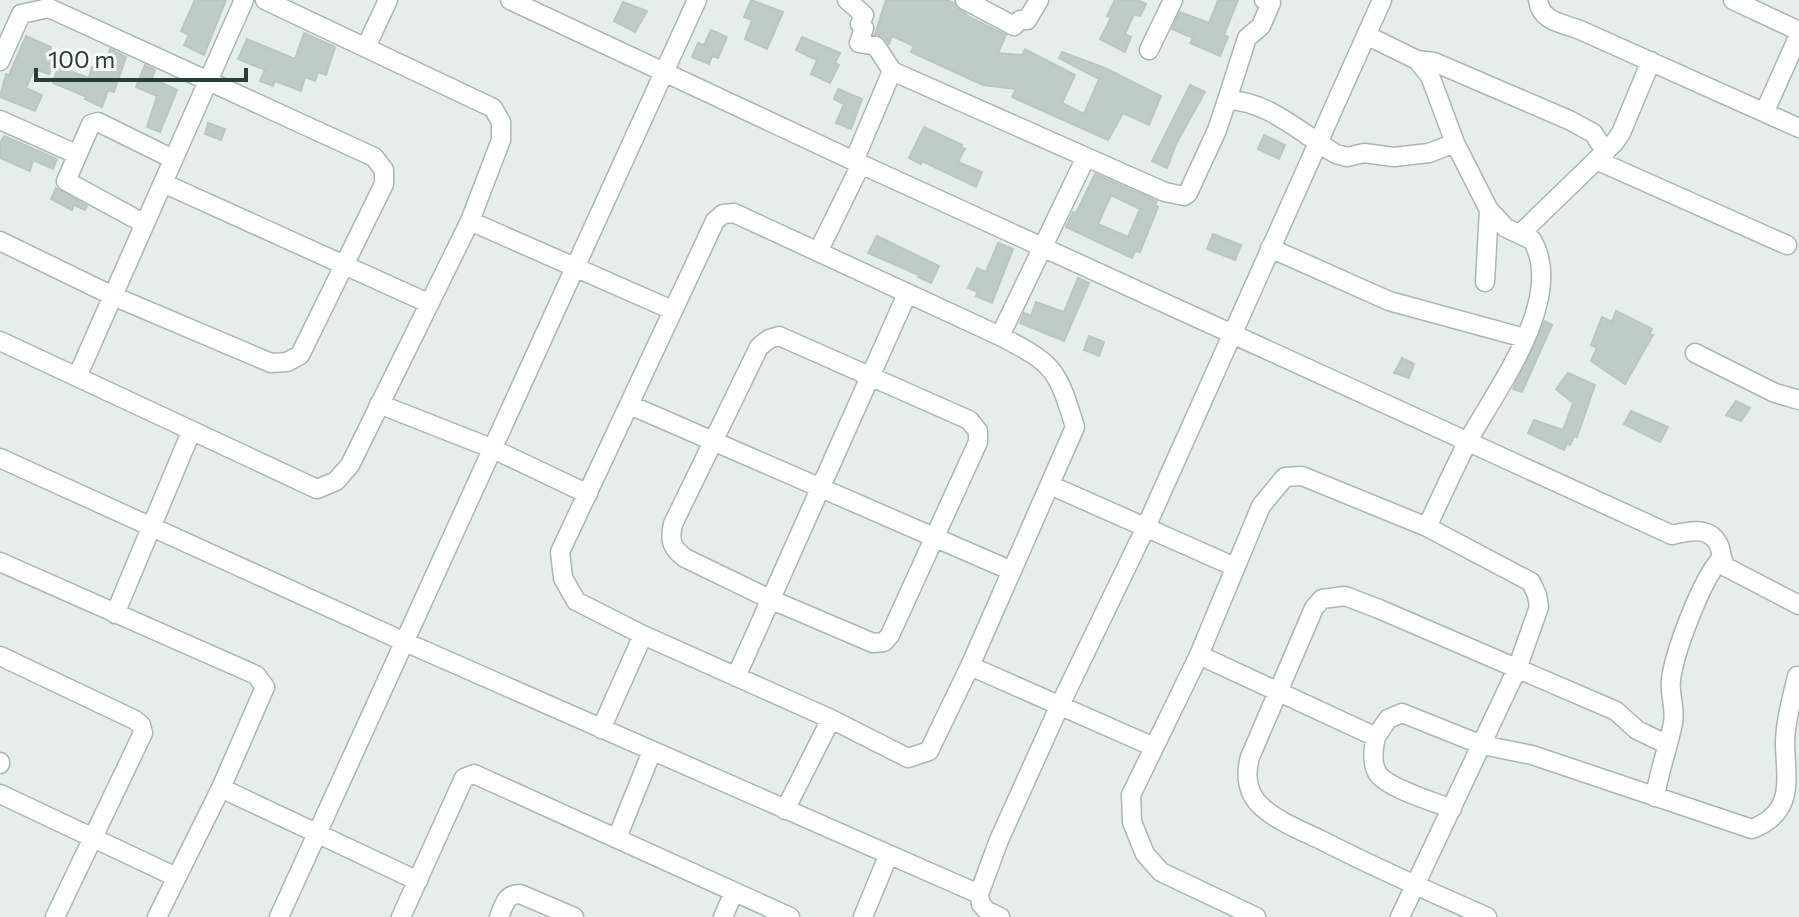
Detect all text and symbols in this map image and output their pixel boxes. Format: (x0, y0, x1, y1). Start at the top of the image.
scale bar (36, 32, 246, 82)
text: 100 m (48, 44, 115, 73)

